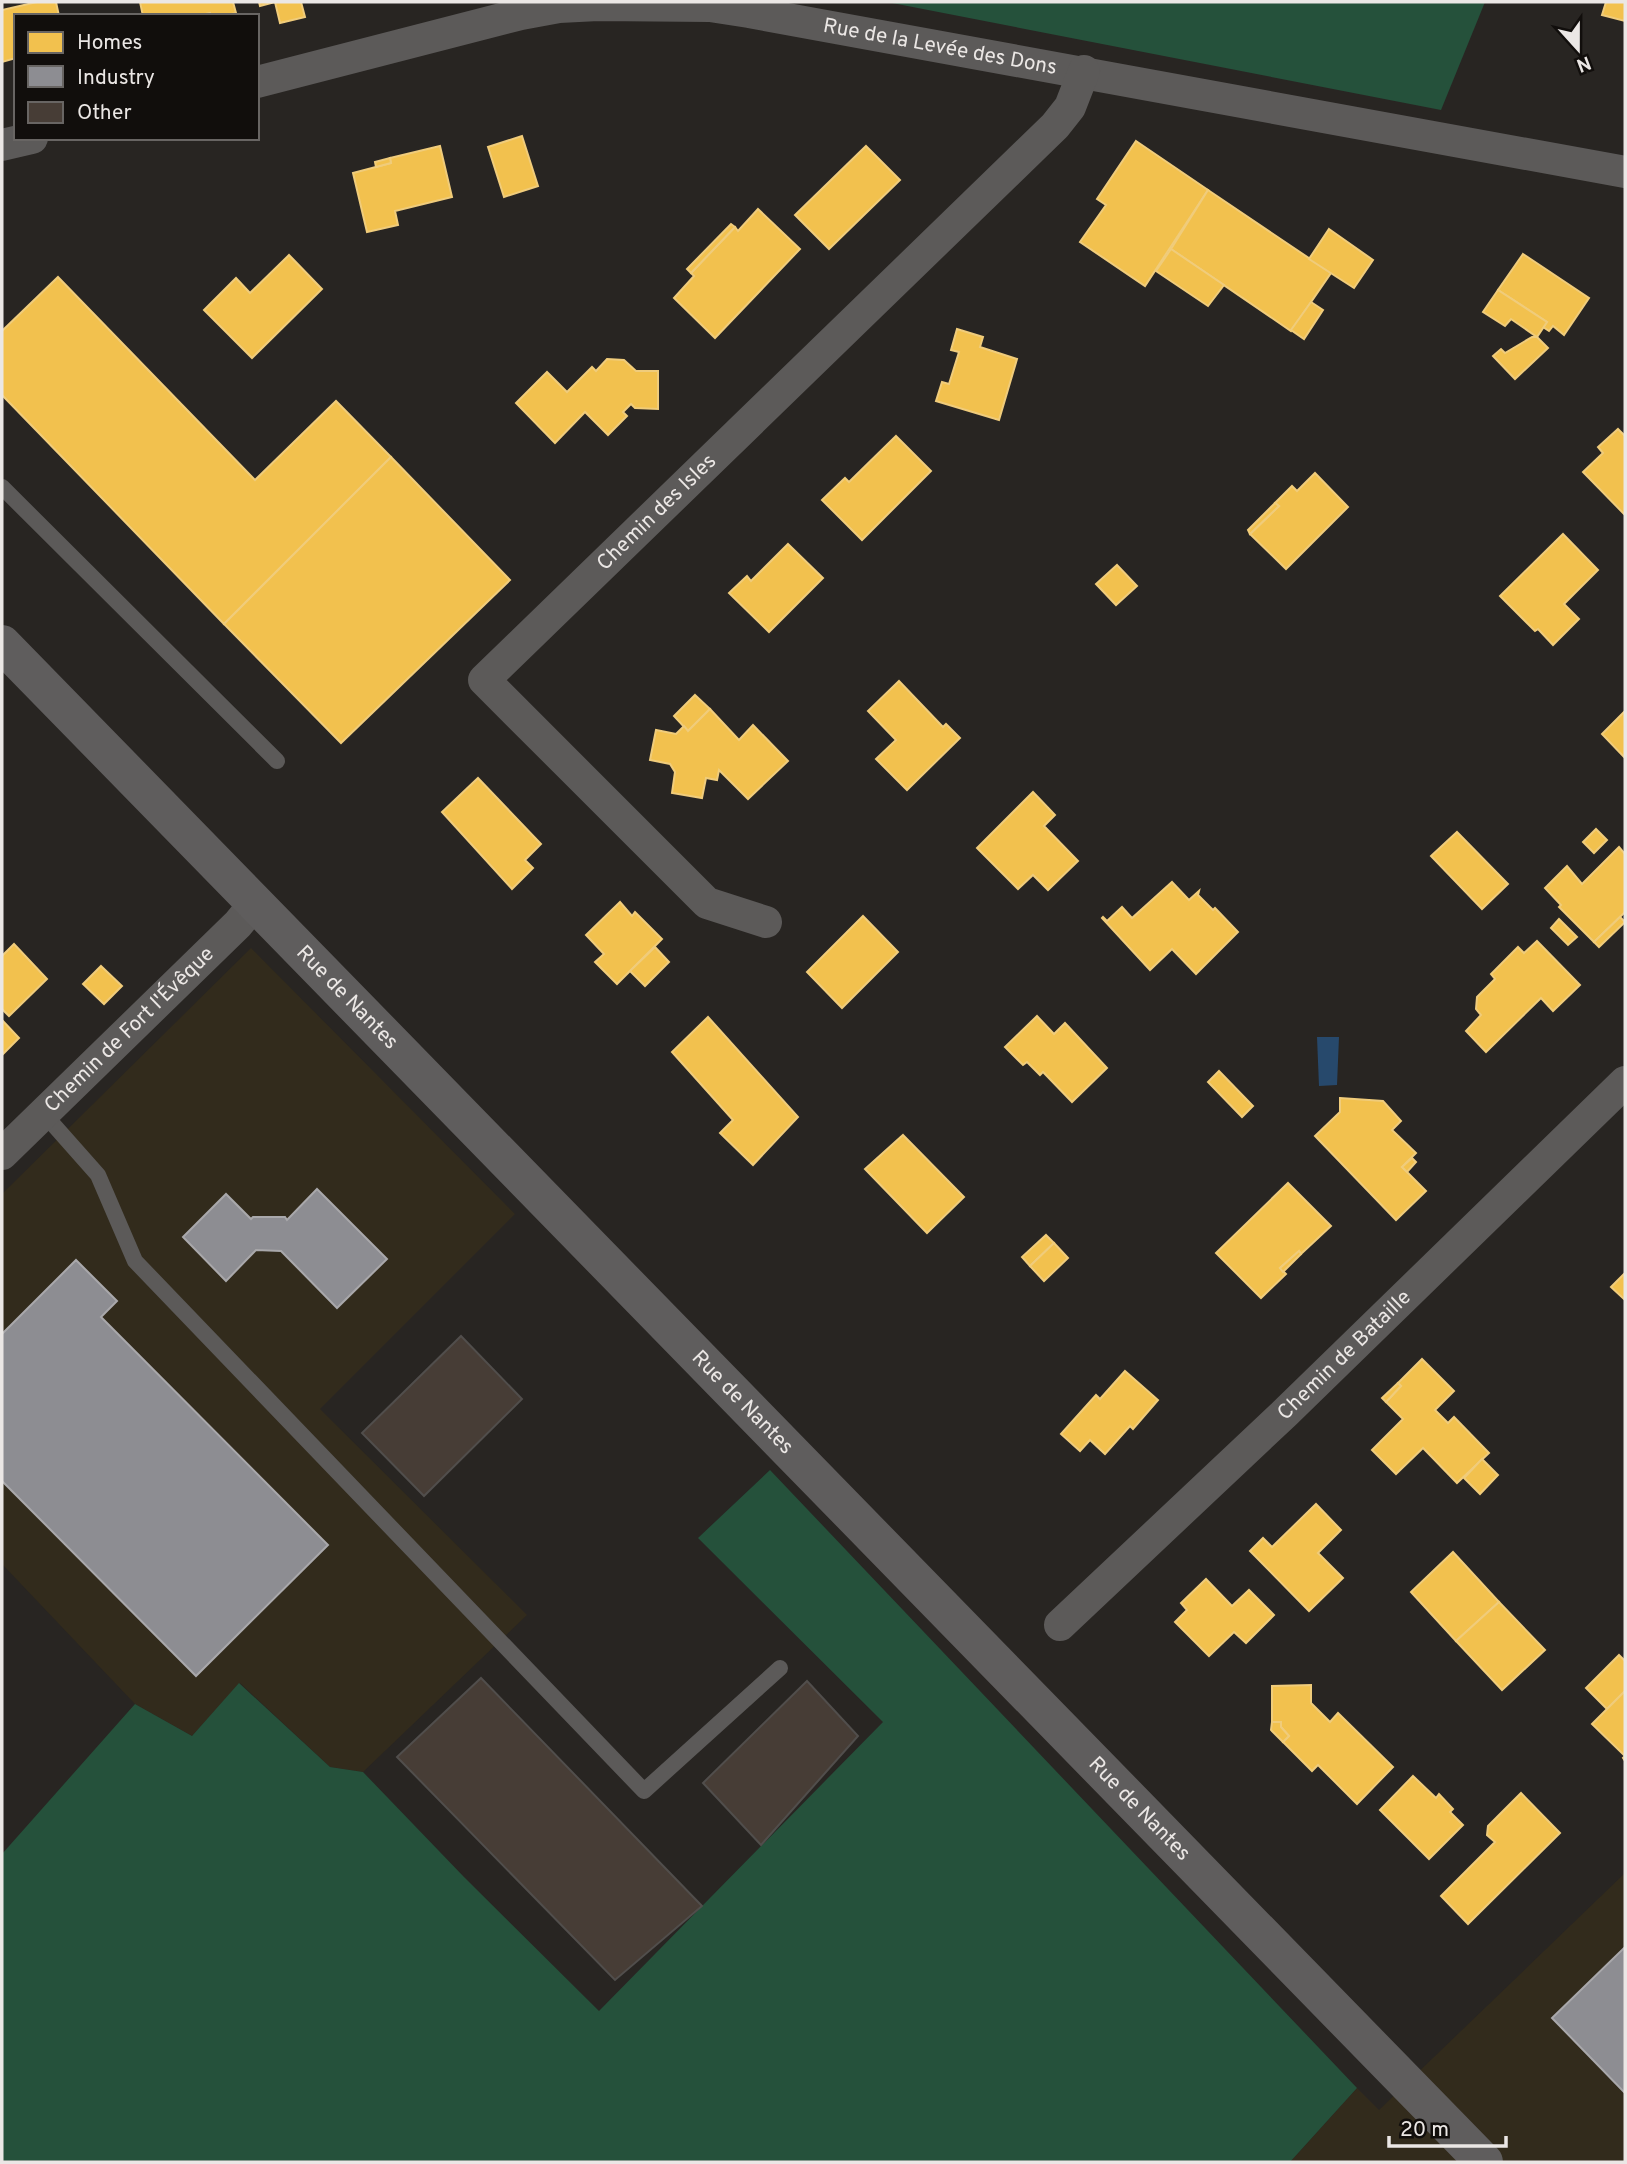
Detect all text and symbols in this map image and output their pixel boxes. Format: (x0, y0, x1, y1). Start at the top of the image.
street label: Rue de la Levée des Dons (821, 12, 1059, 81)
legend (14, 14, 259, 140)
north arrow (1543, 14, 1613, 84)
text: Homes (77, 30, 142, 57)
text: N (1573, 49, 1594, 77)
text: Industry (77, 65, 155, 92)
text: Other (77, 100, 132, 127)
street label: Chemin des Isles (591, 448, 722, 577)
street label: Rue de Nantes (290, 940, 404, 1055)
street label: Chemin de Fort l'Évêque (39, 941, 220, 1119)
street label: Chemin de Bataille (1272, 1284, 1417, 1426)
street label: Rue de Nantes (686, 1345, 799, 1460)
street label: Rue de Nantes (1082, 1751, 1196, 1867)
scale bar (1389, 2104, 1506, 2148)
text: 20 m (1400, 2117, 1449, 2144)

